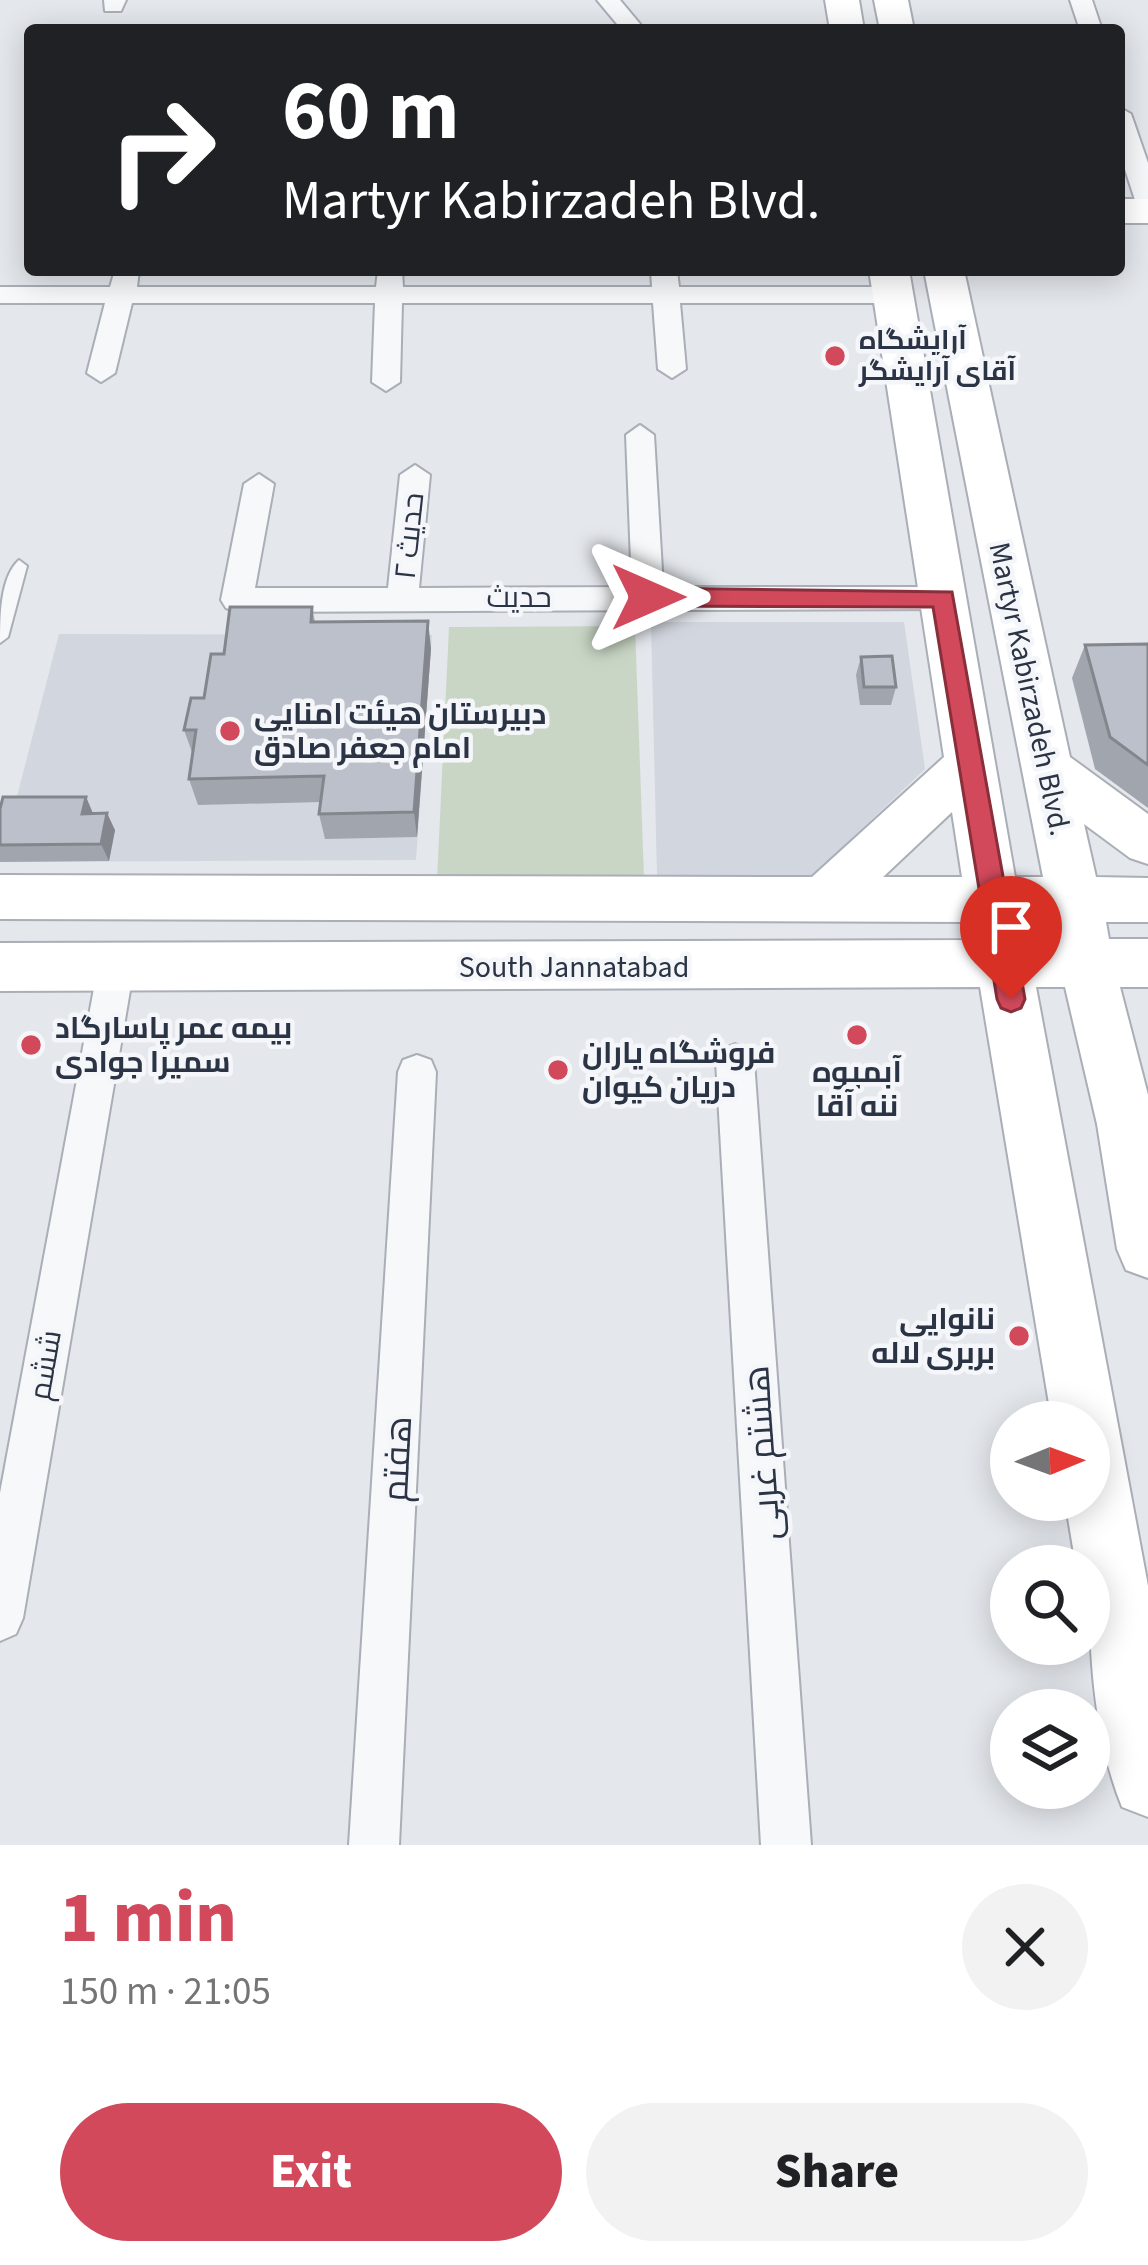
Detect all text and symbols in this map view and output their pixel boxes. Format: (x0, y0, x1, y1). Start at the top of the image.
text: 60 m (282, 52, 460, 172)
icon: right (84, 72, 240, 228)
text: Martyr Kabirzadeh Blvd. (282, 163, 820, 240)
place label: آرایشگاه آقای آرایشگر (858, 321, 1016, 391)
marker: آرایشگاه آقای آرایشگر (822, 343, 848, 369)
street label: حدیث ۲ (384, 491, 435, 582)
position arrow (585, 534, 711, 660)
street label: Martyr Kabirzadeh Blvd. (977, 538, 1082, 840)
street label: حدیث (486, 576, 552, 619)
place label: دبیرستان هیئت امنایی امام جعفر صادق (254, 693, 546, 770)
marker: دبیرستان هیئت امنایی امام جعفر صادق (217, 718, 243, 744)
pin (960, 876, 1062, 999)
icon: arrive (978, 894, 1044, 960)
street label: South Jannatabad (459, 946, 689, 989)
place label: بیمه عمر پاسارگاد سمیرا جوادی (55, 1007, 292, 1084)
marker: آبمیوه ننه آقا (844, 1022, 870, 1048)
marker: بیمه عمر پاسارگاد سمیرا جوادی (18, 1032, 44, 1058)
place label: فروشگاه یاران دریان کیوان (582, 1032, 775, 1109)
place label: آبمیوه ننه آقا (812, 1051, 902, 1128)
marker: فروشگاه یاران دریان کیوان (545, 1057, 571, 1083)
place label: نانوایی بربری لاله (871, 1298, 995, 1375)
marker: نانوایی بربری لاله (1006, 1323, 1032, 1349)
street label: ششم (18, 1327, 73, 1403)
street label: هشتم غربی (731, 1364, 794, 1542)
north arrow (990, 1401, 1110, 1521)
map controls (990, 1401, 1110, 1809)
street label: هفتم (370, 1415, 425, 1503)
button: search (990, 1545, 1110, 1665)
button: layers (990, 1689, 1110, 1809)
text: 1 min (60, 1867, 237, 1970)
button: close (962, 1884, 1088, 2010)
text: 150 m · 21:05 (60, 1964, 271, 2020)
button: Exit (60, 2103, 562, 2241)
button: Share (586, 2103, 1088, 2241)

